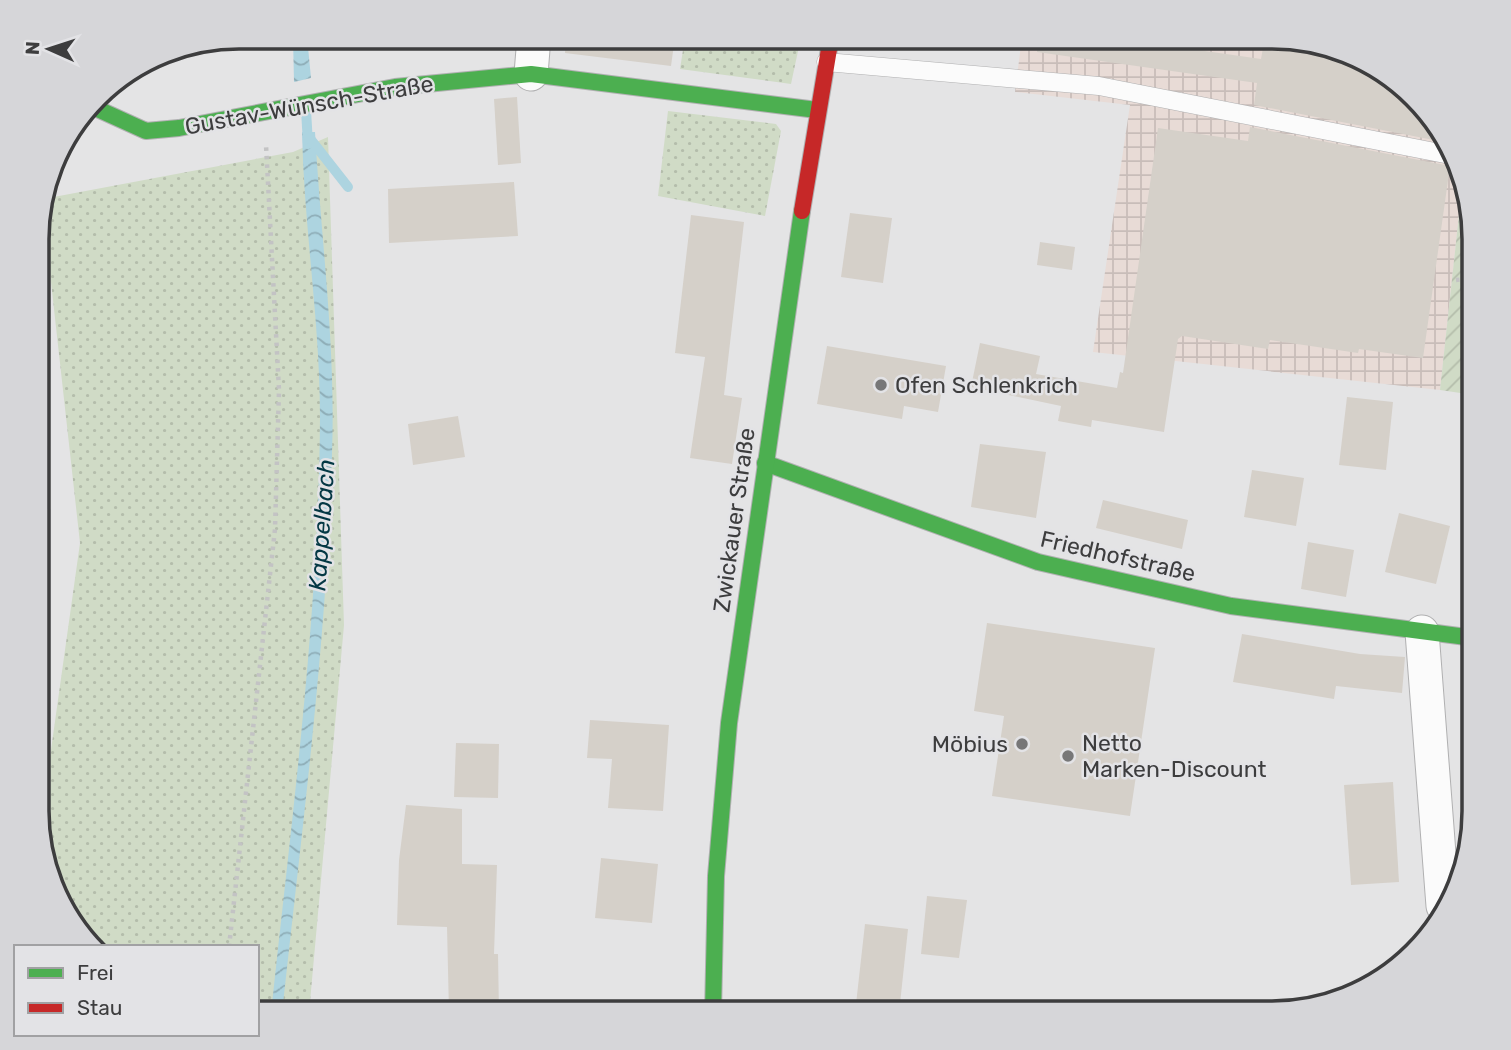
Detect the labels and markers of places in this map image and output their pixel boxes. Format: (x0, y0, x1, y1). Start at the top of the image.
place label: Ofen Schlenkrich (895, 371, 1078, 399)
marker: Ofen Schlenkrich (873, 377, 889, 393)
place label: Netto Marken-Discount (1082, 729, 1266, 783)
place label: Möbius (932, 730, 1008, 758)
marker: Möbius (1014, 736, 1030, 752)
marker: Netto Marken-Discount (1060, 748, 1076, 764)

